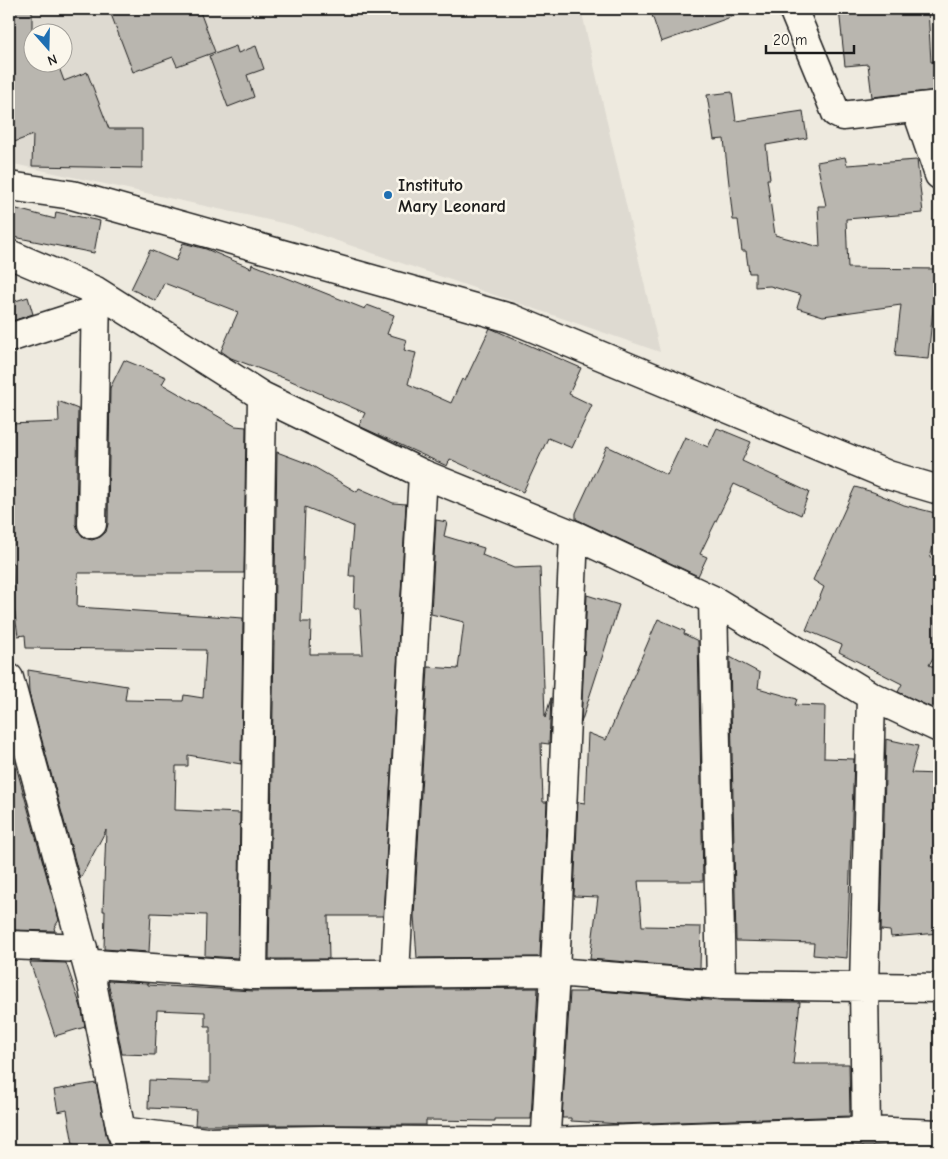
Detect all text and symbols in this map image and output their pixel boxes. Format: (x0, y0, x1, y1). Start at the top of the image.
north arrow (22, 22, 72, 72)
scale bar (766, 22, 853, 54)
text: 20 m (773, 31, 807, 49)
text: N (45, 50, 59, 69)
place label: Instituto Mary Leonard (398, 175, 506, 217)
marker: Instituto Mary Leonard (382, 189, 394, 201)

